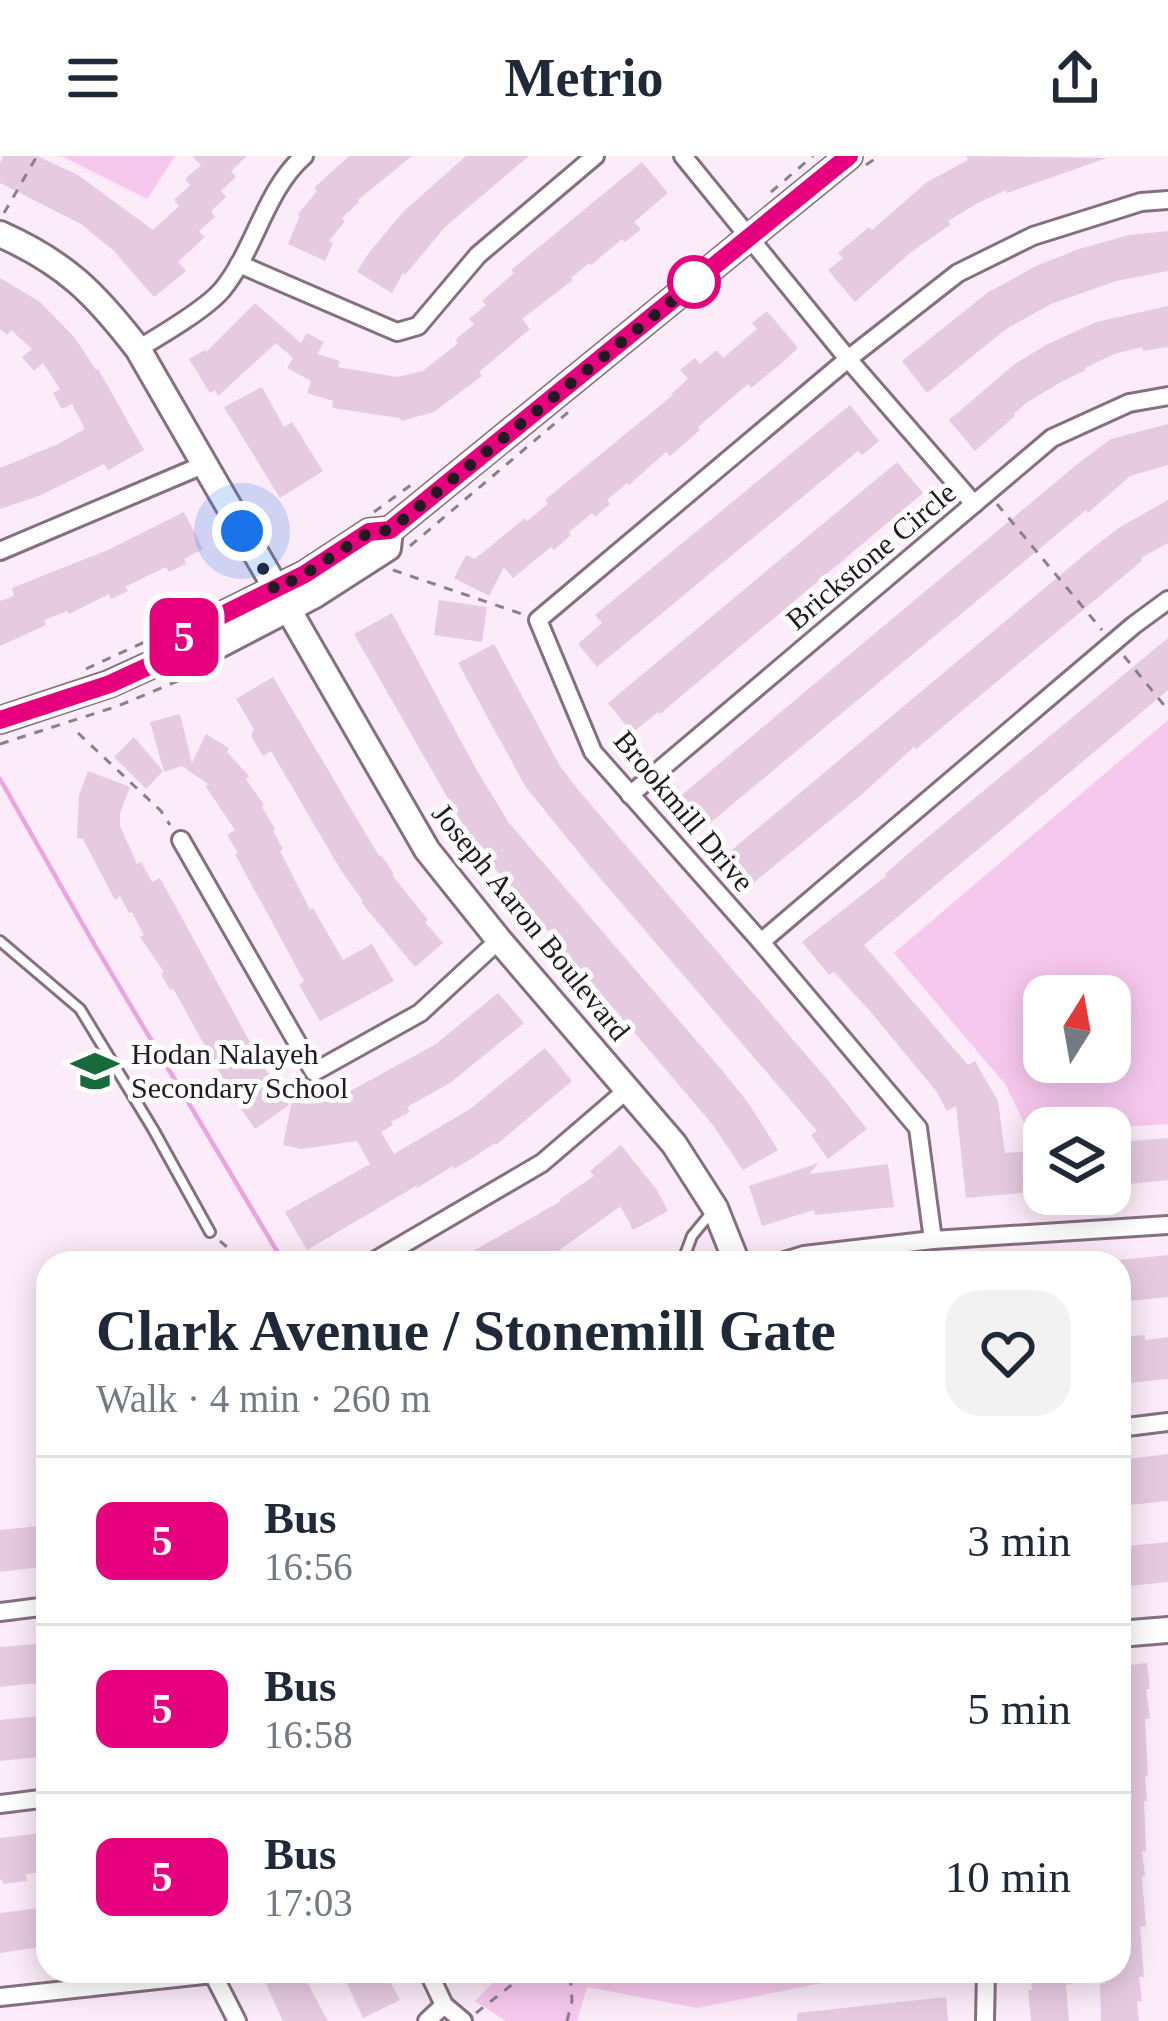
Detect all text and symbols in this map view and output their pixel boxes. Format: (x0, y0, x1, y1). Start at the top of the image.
icon: menu (60, 45, 126, 111)
icon: share (1042, 45, 1108, 111)
text: Metrio (505, 48, 663, 108)
unlabelled marker (669, 257, 719, 307)
street label: Brickstone Circle (779, 475, 962, 636)
your location (212, 501, 272, 561)
line badge: 5 (145, 598, 223, 676)
text: 5 (174, 614, 195, 660)
street label: Brookmill Drive (608, 724, 761, 898)
street label: Joseph Aaron Boulevard (426, 797, 637, 1047)
north arrow (1023, 975, 1131, 1083)
map controls (1023, 975, 1131, 1215)
place label: Hodan Nalayeh Secondary School (131, 1037, 348, 1104)
school or university icon: Hodan Nalayeh Secondary School (70, 1046, 120, 1096)
button: layers (1023, 1107, 1131, 1215)
button: heart (945, 1290, 1071, 1416)
text: Clark Avenue / Stonemill Gate (96, 1299, 836, 1362)
text: Walk · 4 min · 260 m (96, 1377, 431, 1420)
text: Bus (264, 1493, 337, 1543)
text: 3 min (967, 1516, 1071, 1566)
text: 5 (152, 1518, 173, 1564)
text: 16:56 (264, 1545, 353, 1588)
text: Bus (264, 1661, 337, 1711)
text: 5 min (967, 1684, 1071, 1734)
text: 5 (152, 1686, 173, 1732)
text: 16:58 (264, 1713, 353, 1756)
text: Bus (264, 1829, 337, 1879)
text: 10 min (945, 1852, 1071, 1902)
text: 5 (152, 1854, 173, 1900)
text: 17:03 (264, 1881, 353, 1924)

